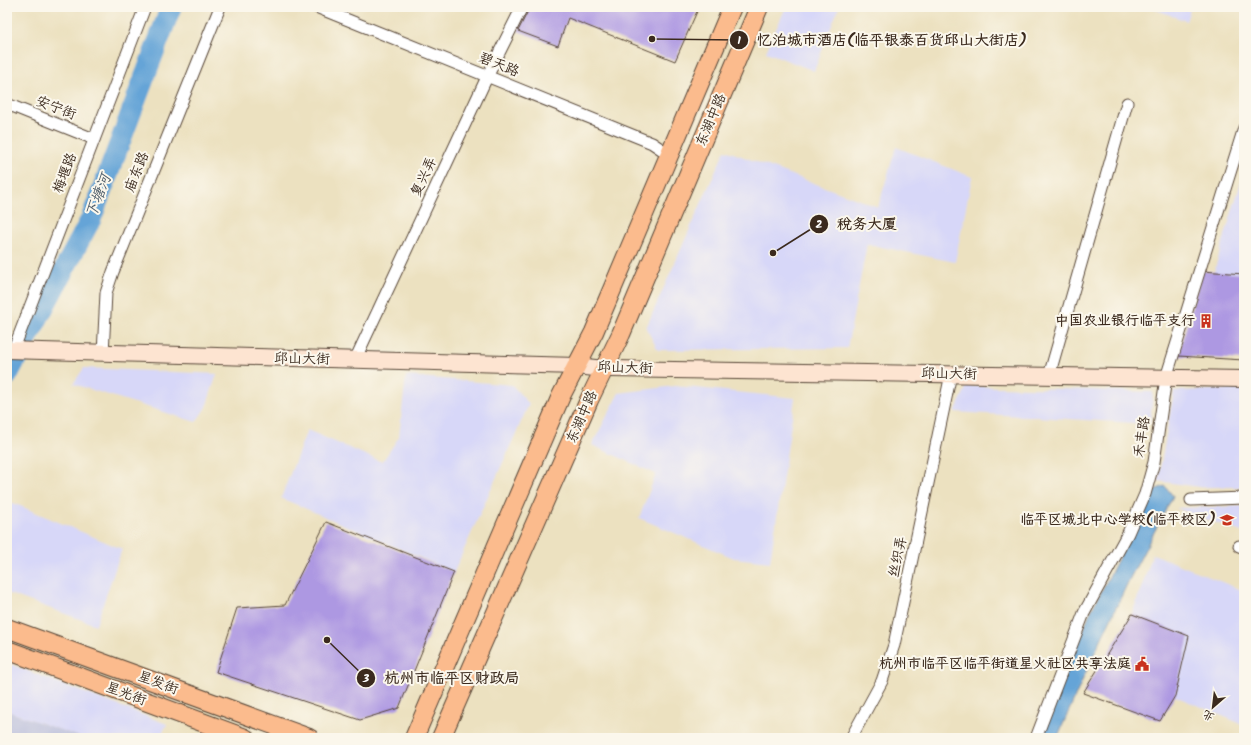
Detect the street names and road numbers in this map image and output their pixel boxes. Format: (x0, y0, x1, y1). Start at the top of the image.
street label: 碧天路 (475, 47, 523, 83)
street label: 安宁街 (32, 90, 80, 126)
street label: 东湖中路 (690, 90, 732, 150)
street label: 庙东路 (119, 148, 155, 196)
street label: 梅堰路 (47, 149, 83, 197)
street label: 复兴弄 (405, 153, 443, 201)
street label: 邱山大街 (274, 348, 330, 370)
street label: 邱山大街 (597, 356, 653, 380)
street label: 邱山大街 (921, 363, 977, 385)
street label: 东湖中路 (561, 387, 603, 447)
street label: 禾丰路 (1128, 415, 1156, 459)
street label: 丝织弄 (883, 534, 913, 580)
street label: 星发街 (135, 665, 181, 701)
street label: 星光街 (103, 676, 149, 712)

